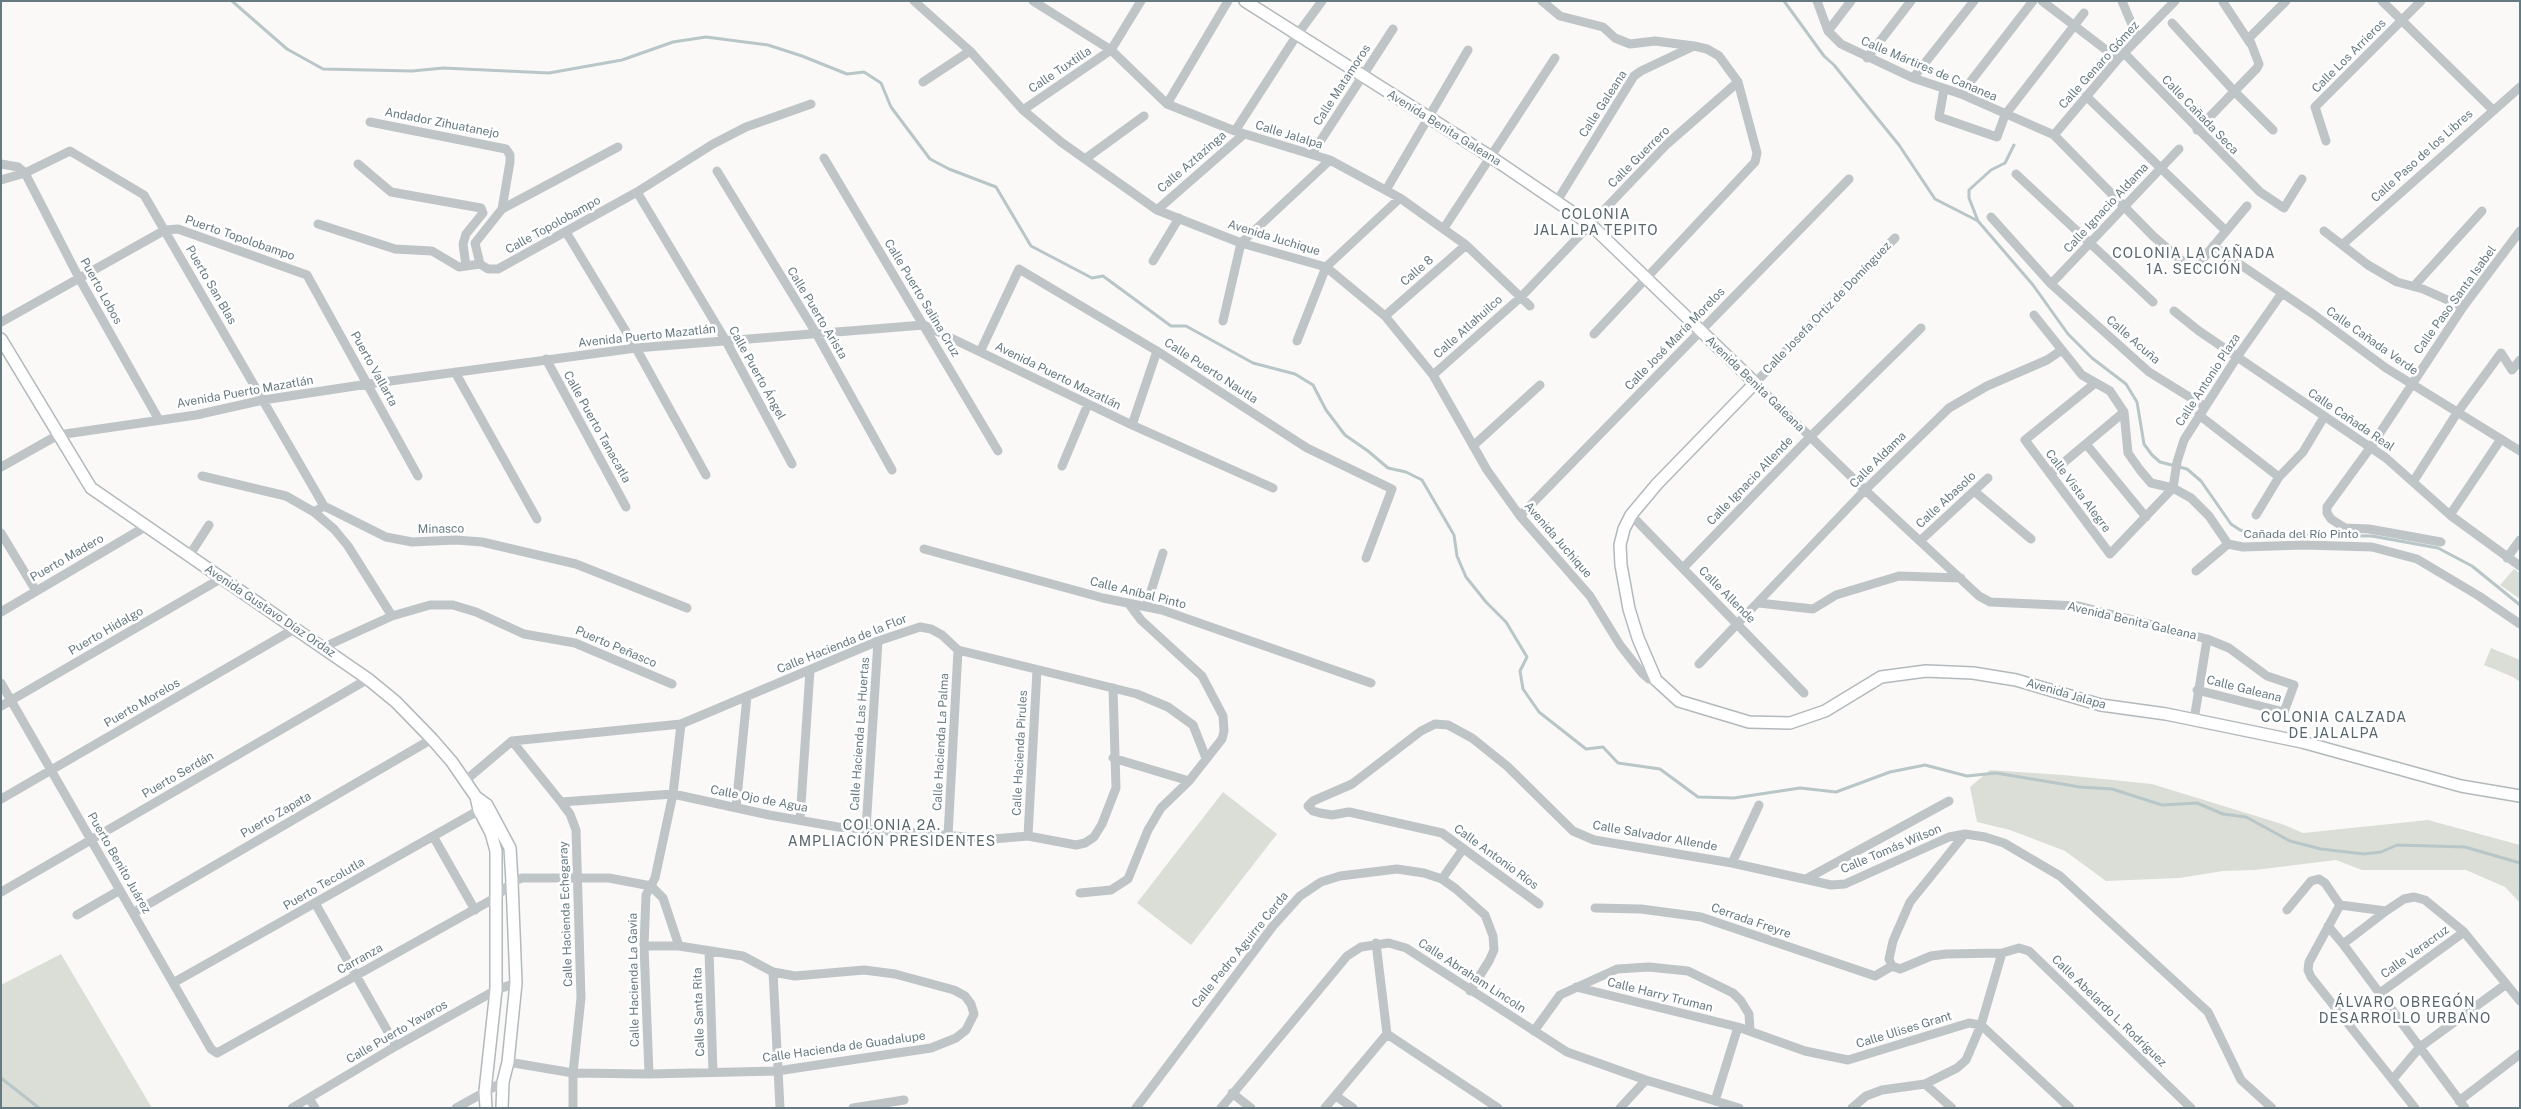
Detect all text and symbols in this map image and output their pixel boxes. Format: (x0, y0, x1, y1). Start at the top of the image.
street label: Calle Los Arrieros (2309, 16, 2389, 96)
street label: Calle Genaro Gómez (2056, 18, 2142, 112)
street label: Calle Mártires de Cananea (1859, 34, 1999, 104)
street label: Calle Matamoros (1310, 42, 1374, 128)
street label: Calle Tuxtilla (1026, 44, 1094, 96)
street label: Calle Galeana (1576, 68, 1630, 140)
street label: Calle Cañada Seca (2159, 72, 2241, 158)
street label: Avenida Benita Galeana (1384, 87, 1504, 169)
street label: Andador Zihuatanejo (383, 105, 501, 141)
street label: Calle Paso de los Libres (2368, 107, 2476, 205)
street label: Calle Jalalpa (1253, 118, 1325, 152)
street label: Calle Guerrero (1605, 123, 1673, 191)
street label: Calle Aztazinga (1155, 128, 1229, 196)
street label: Calle Ignacio Aldama (2061, 160, 2151, 256)
street label: Calle Topolobampo (503, 193, 603, 257)
district label: COLONIA JALALPA TEPITO (1532, 207, 1660, 240)
street label: Puerto Topolobampo (183, 212, 297, 264)
street label: Avenida Juchique (1226, 217, 1322, 259)
street label: Calle Puerto Salina Cruz (881, 237, 963, 359)
street label: Calle Josefa Ortiz de Domínguez (1760, 239, 1894, 377)
street label: Puerto San Blas (183, 243, 239, 327)
street label: Calle Paso Santa Isabel (2411, 243, 2499, 357)
district label: COLONIA LA CAÑADA 1A. SECCIÓN (2110, 246, 2278, 278)
street label: Calle 8 (1398, 253, 1436, 289)
street label: Puerto Lobos (77, 255, 125, 327)
street label: Calle Puerto Arista (784, 264, 850, 362)
street label: Calle José María Morelos (1622, 284, 1728, 394)
street label: Calle Atlahuilco (1431, 292, 1505, 362)
street label: Calle Cañada Verde (2323, 304, 2421, 378)
street label: Calle Acuña (2103, 313, 2163, 367)
street label: Avenida Puerto Mazatlán (577, 322, 717, 350)
street label: Calle Puerto Ángel (725, 324, 789, 422)
street label: Puerto Vallarta (347, 329, 401, 409)
street label: Calle Antonio Plaza (2173, 331, 2243, 429)
street label: Avenida Benita Galeana (1703, 333, 1807, 435)
street label: Calle Puerto Nautla (1161, 335, 1261, 407)
street label: Avenida Puerto Mazatlán (993, 339, 1123, 413)
street label: Calle Puerto Tanacatla (560, 369, 634, 485)
street label: Avenida Puerto Mazatlán (176, 373, 314, 411)
street label: Calle Cañada Real (2305, 386, 2397, 454)
street label: Calle Aldama (1847, 429, 1909, 491)
street label: Calle Ignacio Allende (1704, 434, 1796, 528)
street label: Calle Vista Alegre (2042, 447, 2114, 535)
street label: Calle Abasolo (1913, 469, 1979, 531)
street label: Avenida Juchique (1521, 499, 1595, 581)
street label: Minasco (418, 521, 464, 537)
street label: Cañada del Río Pinto (2244, 527, 2358, 541)
street label: Puerto Madero (28, 531, 106, 585)
street label: Avenida Gustavo Díaz Ordaz (202, 562, 338, 660)
street label: Calle Allende (1696, 564, 1758, 626)
street label: Calle Aníbal Pinto (1088, 574, 1188, 612)
street label: Avenida Benita Galeana (2066, 599, 2198, 643)
street label: Puerto Hidalgo (66, 604, 146, 658)
street label: Calle Hacienda de la Flor (775, 611, 909, 677)
street label: Puerto Peñasco (573, 623, 659, 671)
street label: Calle Hacienda Las Huertas (847, 657, 873, 811)
street label: Calle Hacienda La Palma (930, 673, 952, 811)
street label: Calle Galeana (2205, 673, 2283, 705)
street label: Puerto Morelos (102, 676, 182, 730)
street label: Avenida Jalapa (2024, 676, 2108, 712)
street label: Calle Hacienda Pirules (1010, 690, 1030, 816)
district label: COLONIA CALZADA DE JALALPA (2259, 710, 2409, 742)
street label: Puerto Serdán (140, 749, 216, 801)
street label: Calle Ojo de Agua (709, 782, 809, 816)
street label: Puerto Zapata (238, 789, 314, 841)
street label: Puerto Benito Juárez (84, 810, 154, 916)
district label: COLONIA 2A. AMPLIACIÓN PRESIDENTES (785, 818, 999, 850)
street label: Calle Salvador Allende (1591, 818, 1719, 854)
street label: Calle Antonio Ríos (1451, 821, 1541, 893)
street label: Calle Tomás Wilson (1838, 821, 1944, 877)
street label: Calle Hacienda Echegaray (556, 841, 576, 987)
street label: Puerto Tecolutla (281, 855, 367, 913)
street label: Calle Pedro Aguirre Cerda (1189, 889, 1291, 1011)
street label: Cerrada Freyre (1709, 901, 1793, 941)
street label: Calle Hacienda La Gavia (626, 913, 642, 1047)
street label: Calle Veracruz (2378, 922, 2452, 982)
street label: Calle Abraham Lincoln (1415, 936, 1529, 1016)
street label: Carranza (335, 941, 385, 977)
street label: Calle Abelardo L. Rodríguez (2049, 952, 2169, 1070)
street label: Calle Santa Rita (690, 967, 708, 1057)
street label: Calle Harry Truman (1606, 975, 1714, 1015)
district label: ÁLVARO OBREGÓN DESARROLLO URBANO (2317, 995, 2493, 1028)
street label: Calle Puerto Yavaros (344, 997, 450, 1067)
street label: Calle Ulises Grant (1854, 1009, 1954, 1051)
street label: Calle Hacienda de Guadalupe (762, 1028, 926, 1066)

